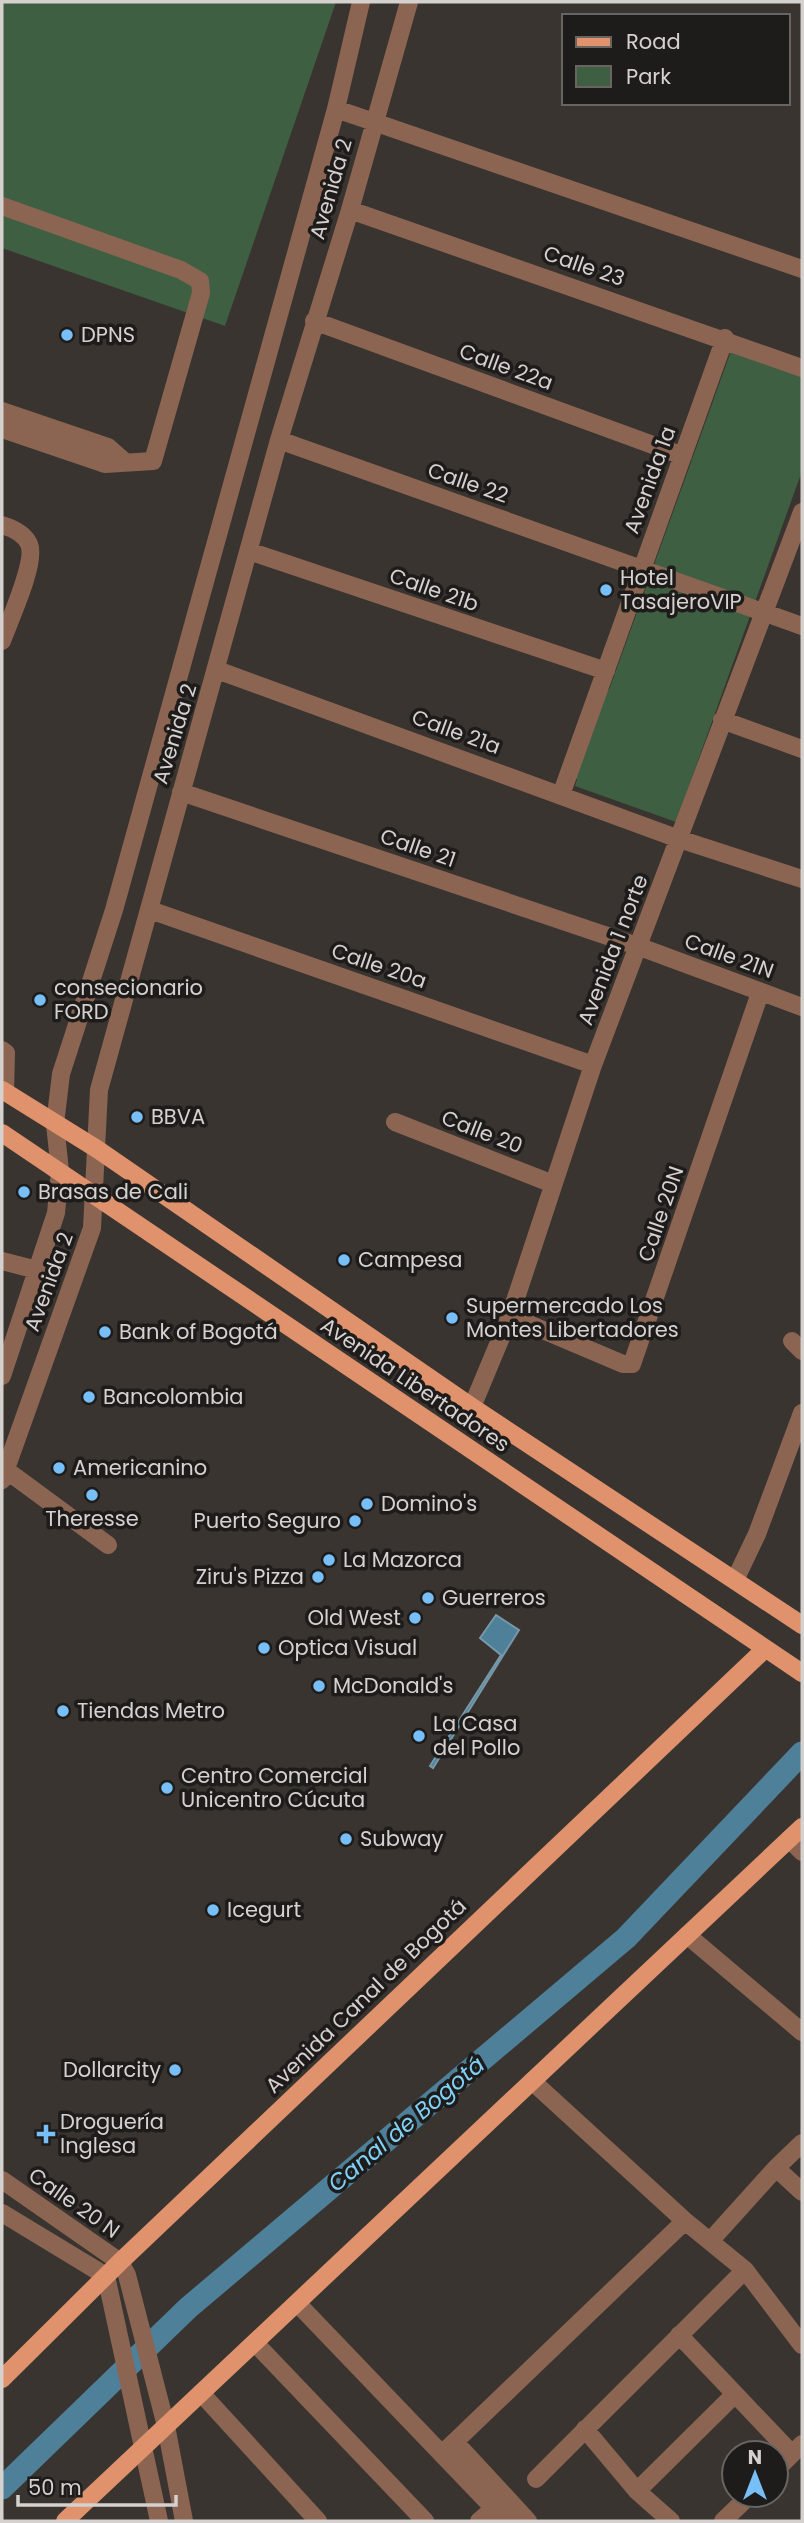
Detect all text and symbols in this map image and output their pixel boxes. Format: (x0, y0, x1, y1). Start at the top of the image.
legend (562, 14, 790, 105)
text: Road (626, 27, 681, 56)
text: Park (626, 62, 671, 91)
street label: Avenida 2 (302, 135, 359, 243)
street label: Calle 23 (540, 238, 629, 293)
place label: DPNS (81, 320, 135, 349)
marker: DPNS (59, 327, 75, 343)
street label: Calle 22a (455, 336, 557, 397)
street label: Avenida 1a (617, 422, 682, 538)
street label: Calle 22 (424, 455, 512, 510)
street label: Calle 21b (386, 561, 483, 618)
place label: Hotel TasajeroVIP (620, 563, 742, 616)
marker: Hotel TasajeroVIP (598, 582, 614, 598)
street label: Avenida 2 (146, 680, 204, 788)
street label: Calle 21a (408, 702, 505, 761)
street label: Calle 21 (376, 821, 460, 874)
street label: Avenida 1 norte (570, 870, 655, 1029)
street label: Calle 21N (681, 926, 778, 985)
street label: Calle 20a (328, 936, 431, 995)
place label: consecionario FORD (54, 973, 203, 1026)
marker: consecionario FORD (32, 992, 48, 1008)
place label: BBVA (151, 1102, 205, 1131)
street label: Calle 20 (437, 1103, 527, 1160)
marker: BBVA (129, 1109, 145, 1125)
street label: Calle 20N (631, 1162, 690, 1266)
place label: Brasas de Cali (38, 1177, 188, 1206)
marker: Brasas de Cali (16, 1184, 32, 1200)
street label: Avenida 2 (17, 1228, 80, 1335)
place label: Campesa (358, 1245, 462, 1274)
marker: Campesa (336, 1252, 352, 1268)
place label: Supermercado Los Montes Libertadores (466, 1291, 679, 1344)
street label: Avenida Libertadores (315, 1310, 515, 1459)
marker: Supermercado Los Montes Libertadores (444, 1310, 460, 1326)
place label: Bank of Bogotá (119, 1317, 278, 1346)
marker: Bank of Bogotá (97, 1324, 113, 1340)
place label: Bancolombia (103, 1382, 244, 1411)
marker: Bancolombia (81, 1389, 97, 1405)
place label: Americanino (73, 1453, 207, 1482)
marker: Americanino (51, 1460, 67, 1476)
marker: Theresse (84, 1487, 100, 1503)
place label: Domino's (381, 1489, 477, 1518)
marker: Domino's (359, 1496, 375, 1512)
place label: Theresse (45, 1504, 139, 1533)
place label: Puerto Seguro (194, 1506, 341, 1535)
marker: Puerto Seguro (347, 1513, 363, 1529)
place label: La Mazorca (343, 1545, 462, 1574)
marker: La Mazorca (321, 1552, 337, 1568)
place label: Ziru's Pizza (196, 1562, 304, 1591)
marker: Ziru's Pizza (310, 1569, 326, 1585)
place label: Guerreros (442, 1583, 546, 1612)
marker: Guerreros (420, 1590, 436, 1606)
place label: Old West (307, 1603, 401, 1632)
marker: Old West (407, 1610, 423, 1626)
place label: Optica Visual (278, 1633, 417, 1662)
marker: Optica Visual (256, 1640, 272, 1656)
place label: McDonald's (333, 1671, 453, 1700)
marker: McDonald's (311, 1678, 327, 1694)
place label: Tiendas Metro (77, 1696, 225, 1725)
marker: Tiendas Metro (55, 1703, 71, 1719)
place label: La Casa del Pollo (433, 1709, 520, 1762)
marker: La Casa del Pollo (411, 1728, 427, 1744)
place label: Centro Comercial Unicentro Cúcuta (181, 1761, 368, 1814)
marker: Centro Comercial Unicentro Cúcuta (159, 1780, 175, 1796)
place label: Subway (360, 1824, 443, 1853)
marker: Subway (338, 1831, 354, 1847)
street label: Avenida Canal de Bogotá (259, 1892, 472, 2100)
place label: Icegurt (227, 1895, 301, 1924)
marker: Icegurt (205, 1902, 221, 1918)
water label: Canal de Bogotá (321, 2049, 491, 2199)
place label: Dollarcity (63, 2055, 161, 2084)
marker: Dollarcity (167, 2062, 183, 2078)
place label: Droguería Inglesa (60, 2107, 164, 2160)
marker: Droguería Inglesa (38, 2126, 54, 2142)
street label: Calle 20 N (23, 2161, 126, 2245)
north arrow (720, 2439, 790, 2509)
text: N (748, 2444, 762, 2471)
scale bar (18, 2464, 175, 2508)
text: 50 m (28, 2473, 82, 2502)

